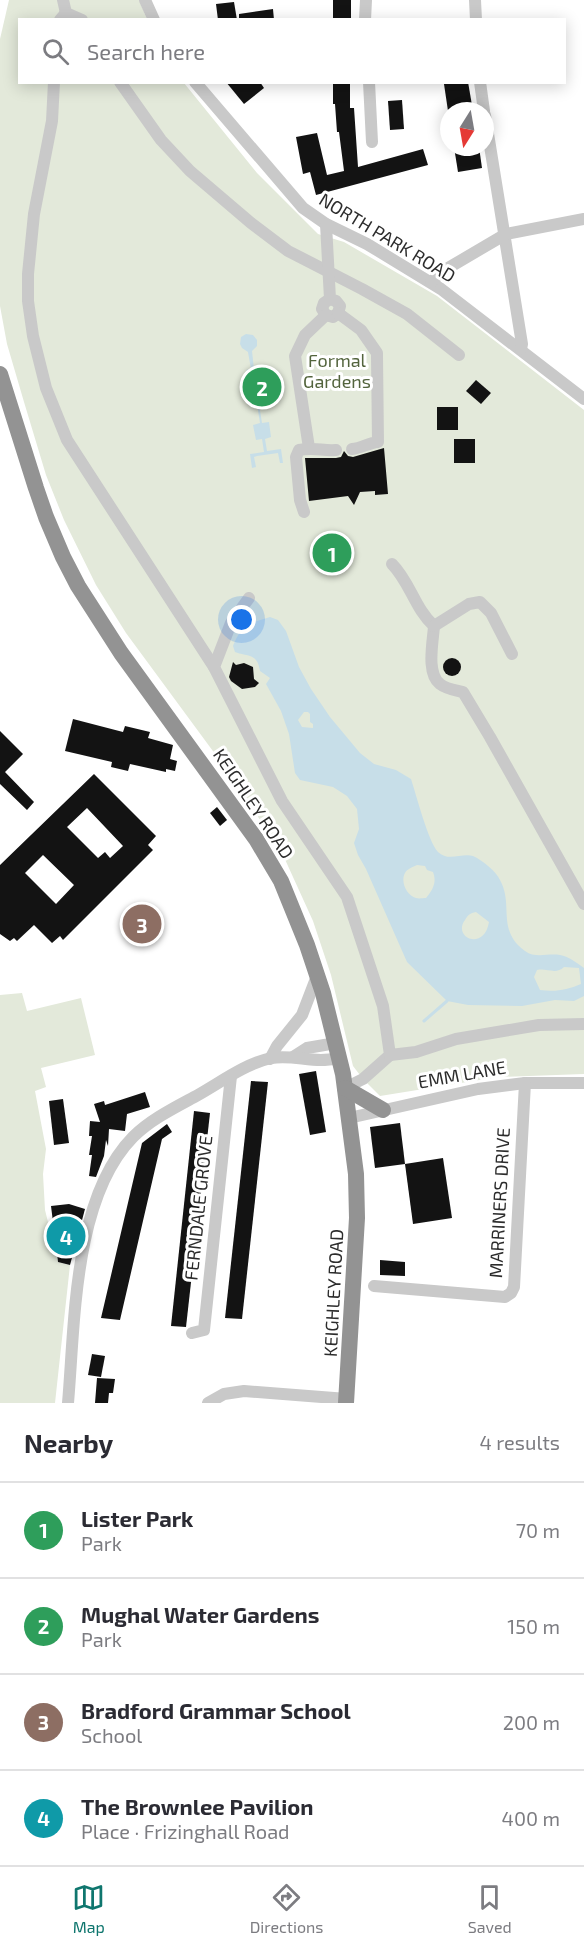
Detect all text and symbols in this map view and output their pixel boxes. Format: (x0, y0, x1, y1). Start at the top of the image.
search box (18, 18, 566, 84)
icon: search (39, 35, 72, 68)
text: Search here (87, 38, 205, 64)
north arrow (440, 102, 494, 156)
street label: NORTH PARK ROAD (315, 188, 460, 287)
park label: Formal Gardens (303, 349, 371, 392)
pin: 2 (242, 364, 282, 410)
pin: 1 (312, 530, 352, 576)
your location (227, 605, 256, 634)
street label: KEIGHLEY ROAD (209, 744, 299, 863)
pin: 3 (122, 902, 162, 946)
street label: EMM LANE (416, 1055, 508, 1093)
street label: MARRINERS DRIVE (484, 1127, 514, 1279)
street label: FERNDALE GROVE (179, 1134, 217, 1281)
pin: 4 (46, 1214, 86, 1258)
street label: KEIGHLEY ROAD (319, 1228, 347, 1357)
text: Nearby (24, 1427, 113, 1458)
text: 4 results (480, 1430, 560, 1454)
text: Lister Park (81, 1505, 193, 1531)
text: 1 (39, 1518, 48, 1542)
text: 70 m (516, 1518, 560, 1542)
text: Park (81, 1531, 122, 1555)
text: Mughal Water Gardens (81, 1601, 319, 1627)
text: 2 (38, 1614, 49, 1638)
text: 150 m (507, 1614, 560, 1638)
text: Park (81, 1627, 122, 1651)
text: Bradford Grammar School (81, 1697, 351, 1723)
text: 3 (38, 1710, 49, 1734)
text: 200 m (503, 1710, 560, 1734)
text: School (81, 1723, 142, 1747)
text: The Brownlee Pavilion (81, 1793, 313, 1819)
text: 4 (37, 1806, 50, 1830)
text: 400 m (502, 1806, 560, 1830)
text: Place · Frizinghall Road (81, 1819, 290, 1843)
tab: Map (72, 1881, 105, 1936)
tab: Directions (250, 1881, 323, 1936)
tab: Saved (468, 1881, 512, 1936)

